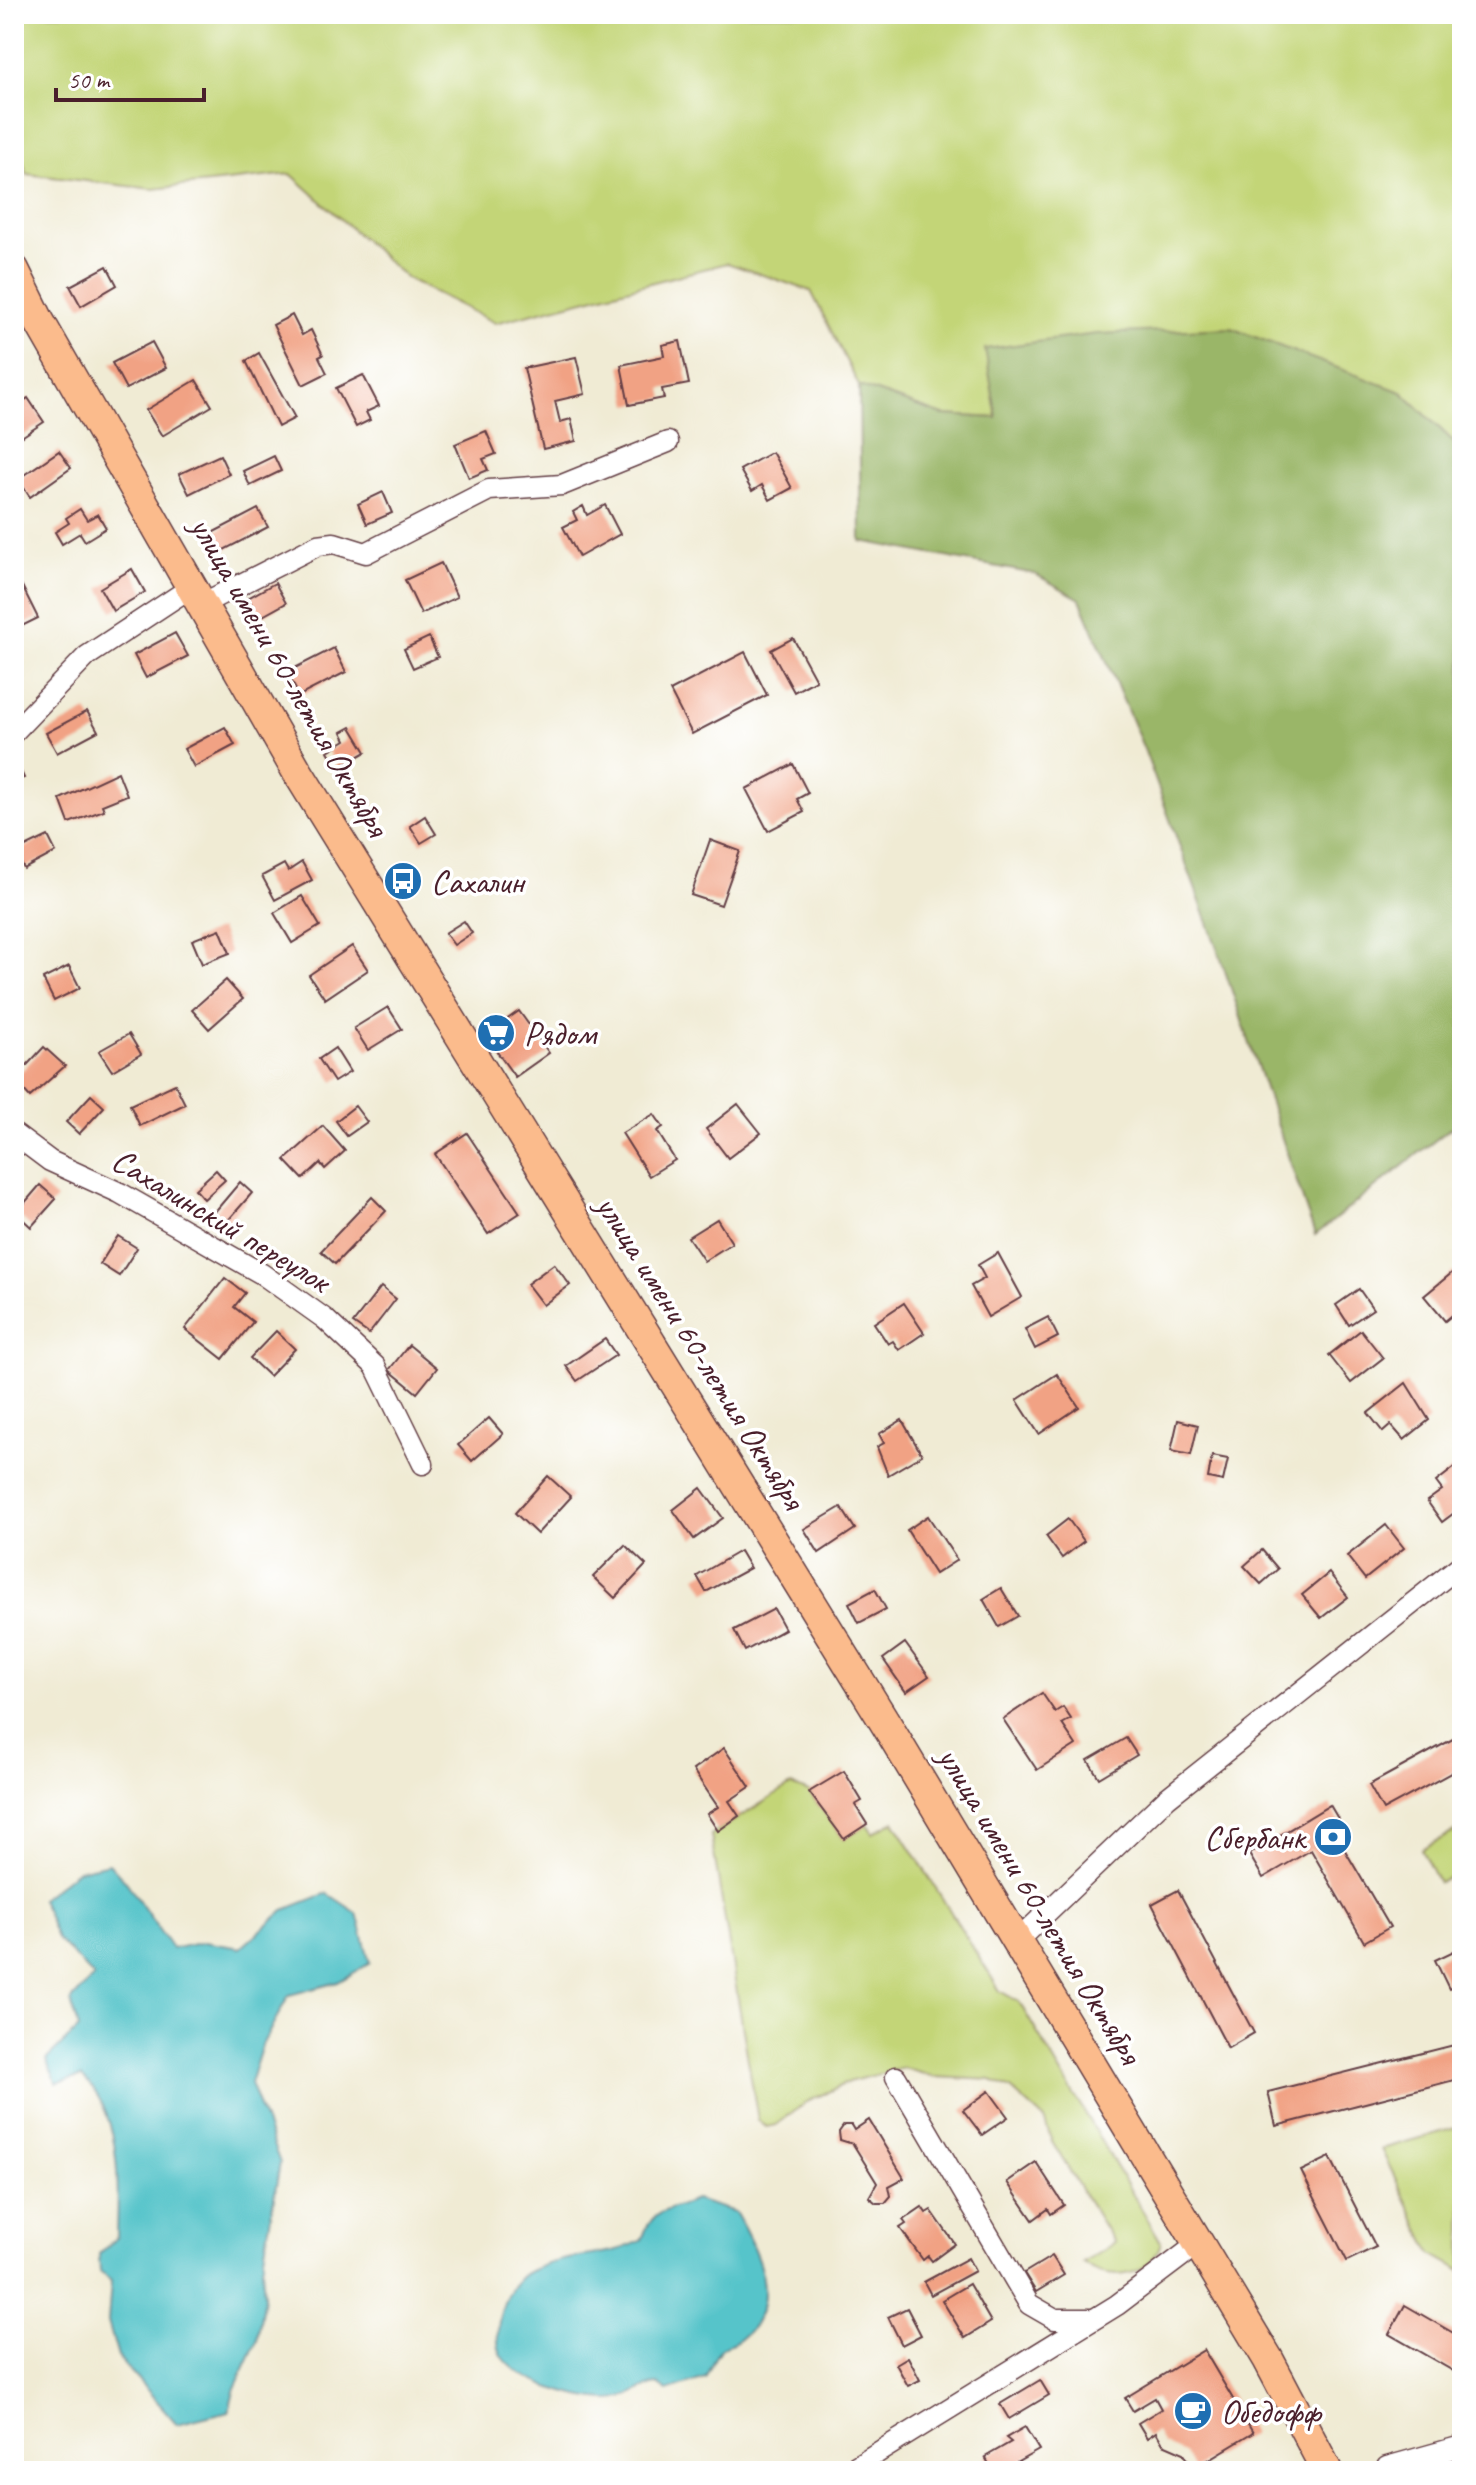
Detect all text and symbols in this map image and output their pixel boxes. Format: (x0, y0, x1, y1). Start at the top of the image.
scale bar (56, 52, 204, 102)
text: 50 m (68, 65, 111, 95)
street label: улица имени 60-летия Октября (180, 507, 400, 846)
bus stop icon: Сахалин (382, 860, 424, 902)
place label: Сахалин (431, 860, 527, 903)
supermarket icon: Рядом (475, 1012, 517, 1054)
place label: Рядом (524, 1012, 598, 1055)
street label: Сахалинский переулок (104, 1138, 341, 1304)
street label: улица имени 60-летия Октября (586, 1185, 816, 1519)
street label: улица имени 60-летия Октября (927, 1737, 1153, 2073)
place label: Сбербанк (1204, 1816, 1308, 1859)
bank icon: Сбербанк (1312, 1816, 1354, 1858)
cafe icon: Обедофф (1172, 2390, 1214, 2432)
place label: Обедофф (1221, 2390, 1323, 2433)

